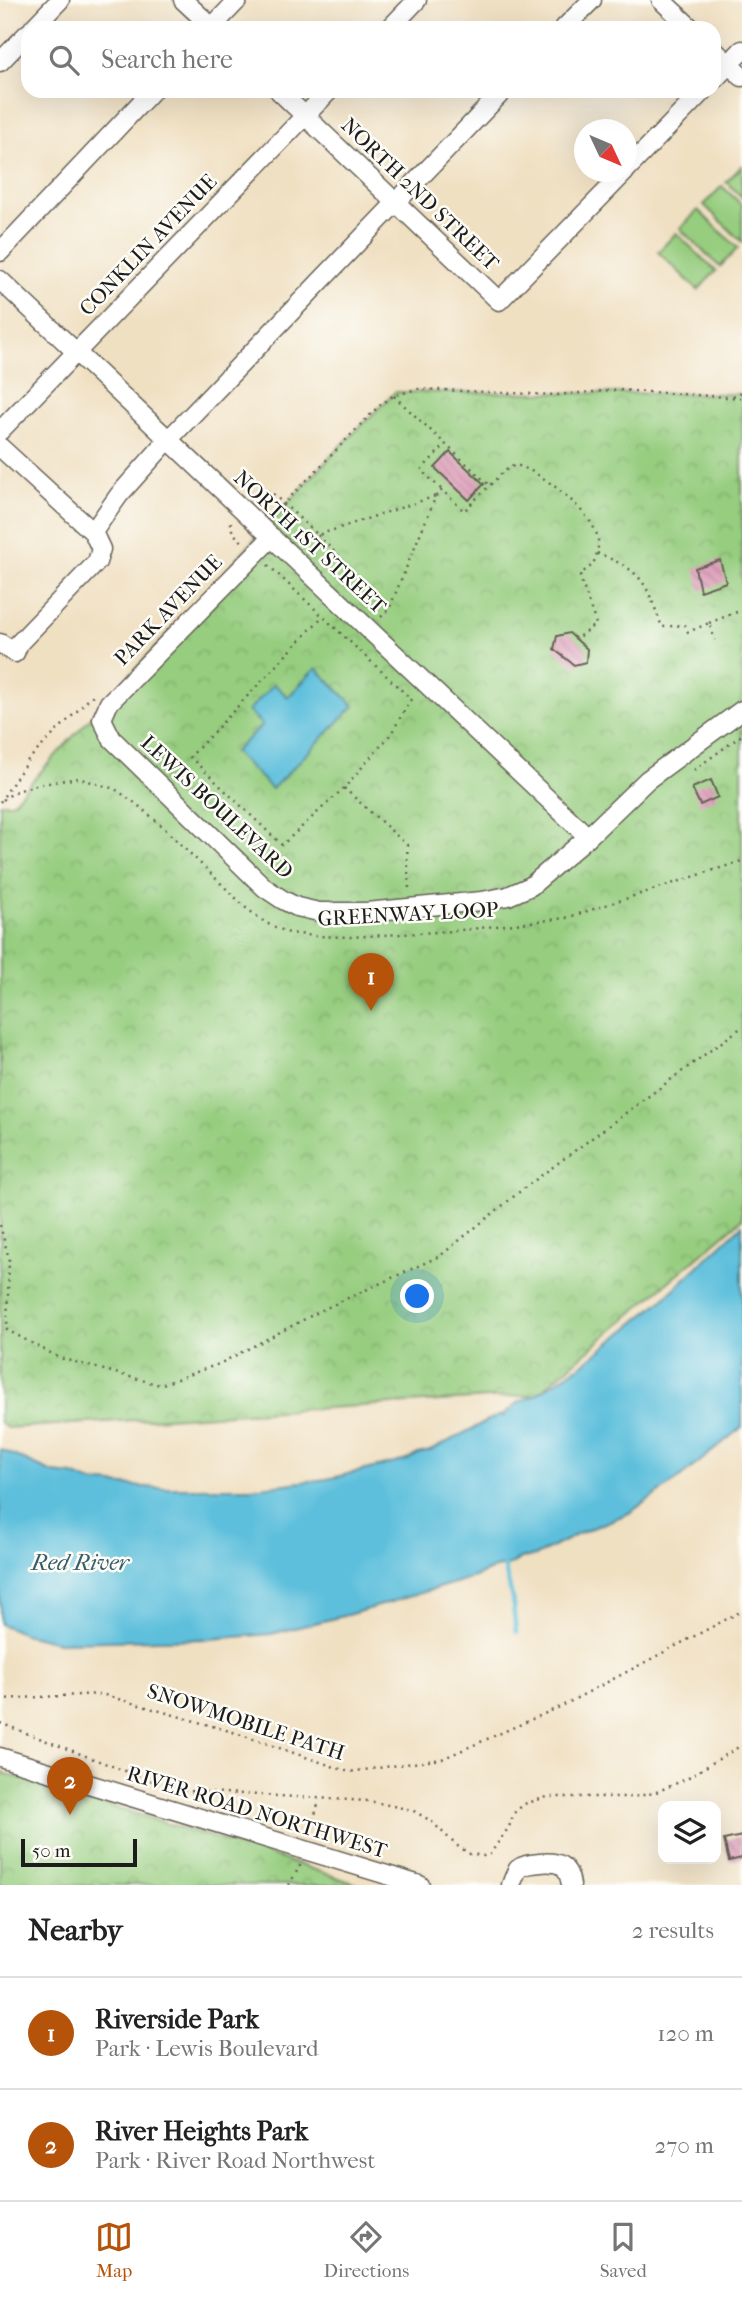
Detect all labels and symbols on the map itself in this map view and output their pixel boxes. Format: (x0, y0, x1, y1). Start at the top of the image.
street label: NORTH 2ND STREET (336, 113, 504, 276)
north arrow (574, 119, 637, 182)
street label: CONKLIN AVENUE (74, 169, 222, 321)
street label: NORTH 1ST STREET (229, 465, 392, 619)
street label: PARK AVENUE (109, 550, 227, 670)
street label: LEWIS BOULEVARD (136, 730, 298, 884)
street label: GREENWAY LOOP (317, 897, 499, 931)
pin: 1 (348, 953, 394, 1011)
your location (400, 1279, 434, 1313)
water label: Red River (29, 1549, 130, 1576)
street label: SNOWMOBILE PATH (144, 1679, 348, 1765)
pin: 2 (47, 1757, 93, 1815)
street label: RIVER ROAD NORTHWEST (124, 1761, 391, 1863)
scale bar (21, 1836, 136, 1868)

